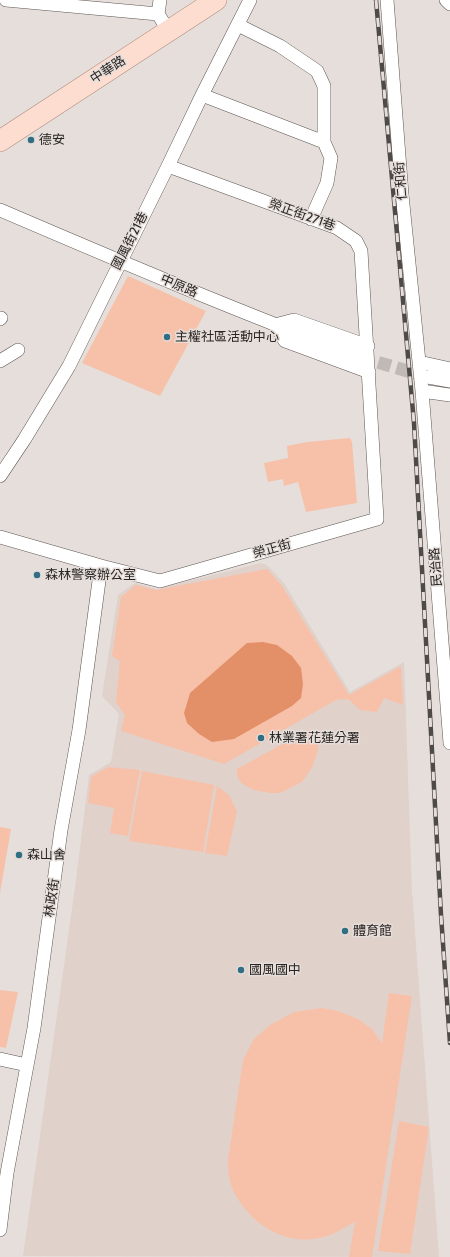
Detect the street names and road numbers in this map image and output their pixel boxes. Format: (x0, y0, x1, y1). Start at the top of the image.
street label: 中華路 (87, 53, 129, 87)
street label: 仁和街 (392, 161, 410, 201)
street label: 榮正街271巷 (267, 196, 337, 234)
street label: 國風街21巷 (109, 209, 151, 273)
street label: 中原路 (158, 271, 200, 301)
street label: 榮正街 (251, 536, 293, 562)
street label: 民治路 (427, 547, 445, 587)
street label: 林政街 (42, 878, 62, 918)

